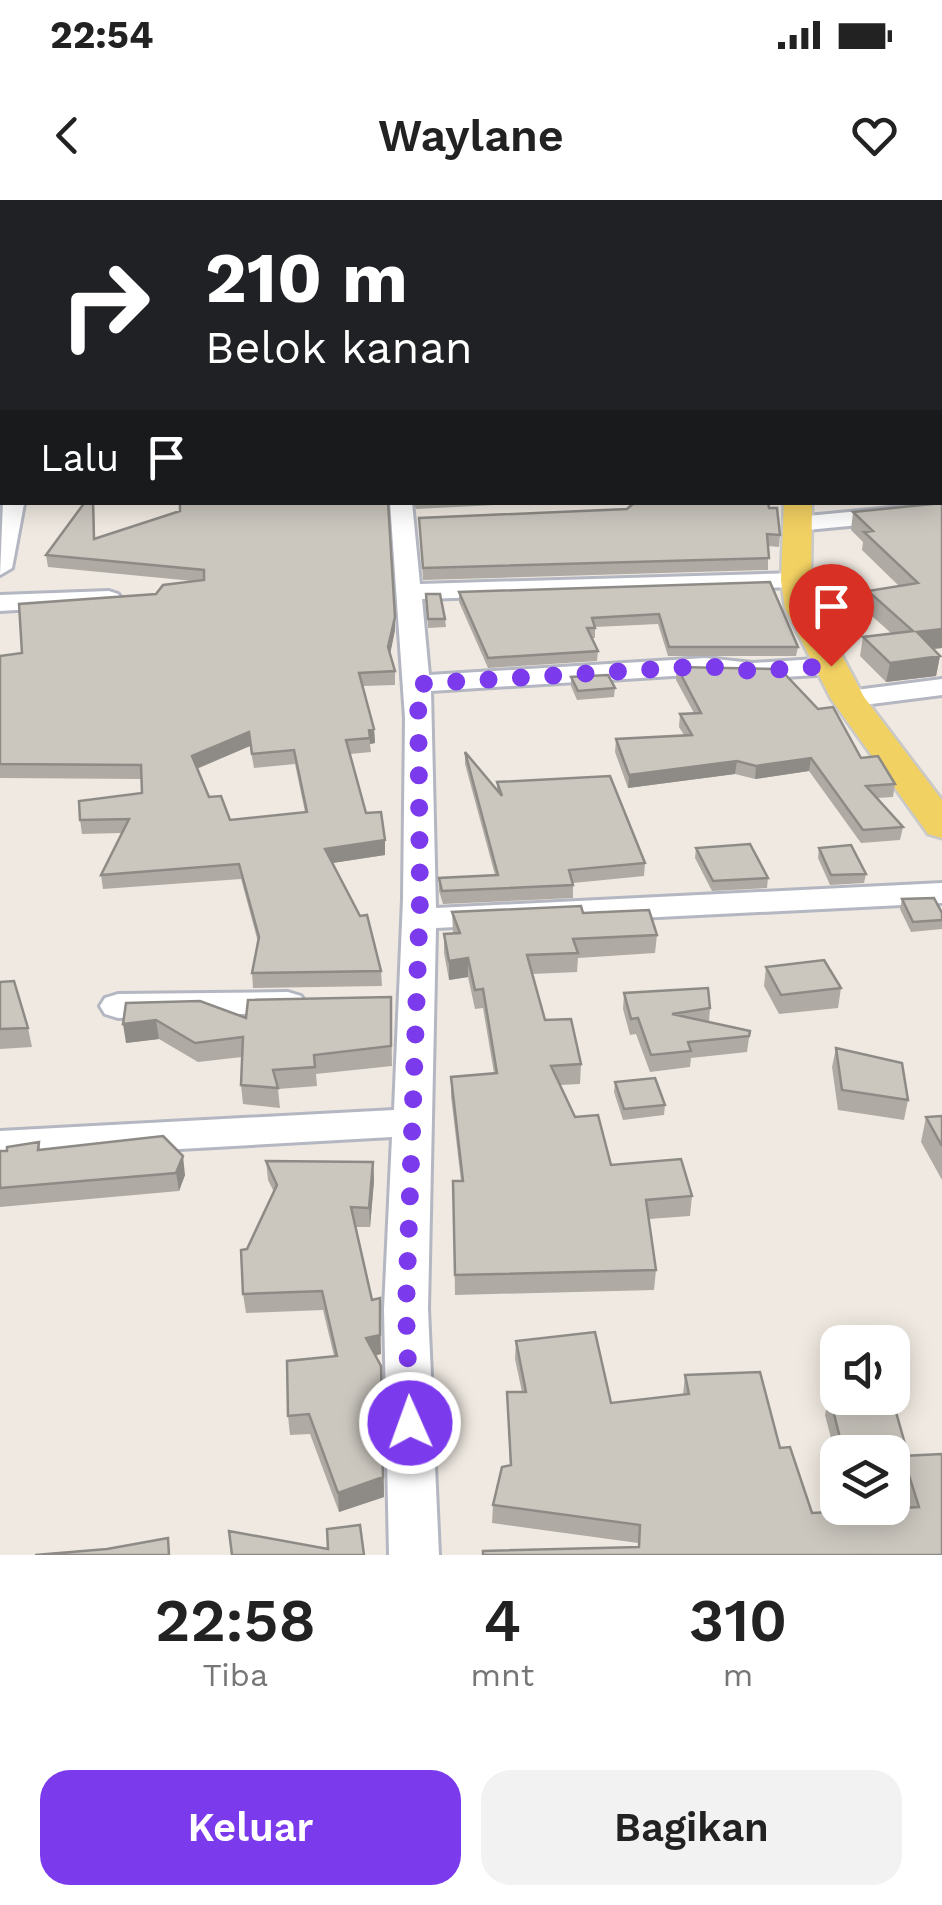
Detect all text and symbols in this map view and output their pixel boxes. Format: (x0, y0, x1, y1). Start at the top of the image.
text: 22:54 (50, 13, 153, 57)
icon: back (40, 108, 95, 163)
icon: heart (847, 108, 902, 163)
text: Waylane (378, 109, 564, 162)
text: 210 m (205, 237, 408, 319)
icon: right (40, 240, 170, 370)
text: Belok kanan (205, 321, 473, 374)
icon: arrive (139, 430, 194, 485)
text: Lalu (40, 436, 119, 480)
pin (789, 564, 874, 667)
icon: arrive (804, 579, 859, 634)
map controls (820, 1325, 910, 1525)
button: sound (820, 1325, 910, 1415)
position arrow (358, 1371, 462, 1475)
button: layers (820, 1435, 910, 1525)
text: 22:58 (155, 1585, 316, 1656)
text: 4 (483, 1585, 521, 1656)
text: 310 (689, 1585, 787, 1656)
text: Tiba (203, 1656, 268, 1694)
text: mnt (471, 1656, 534, 1694)
text: m (723, 1656, 753, 1694)
button: Keluar (40, 1770, 461, 1885)
button: Bagikan (481, 1770, 902, 1885)

